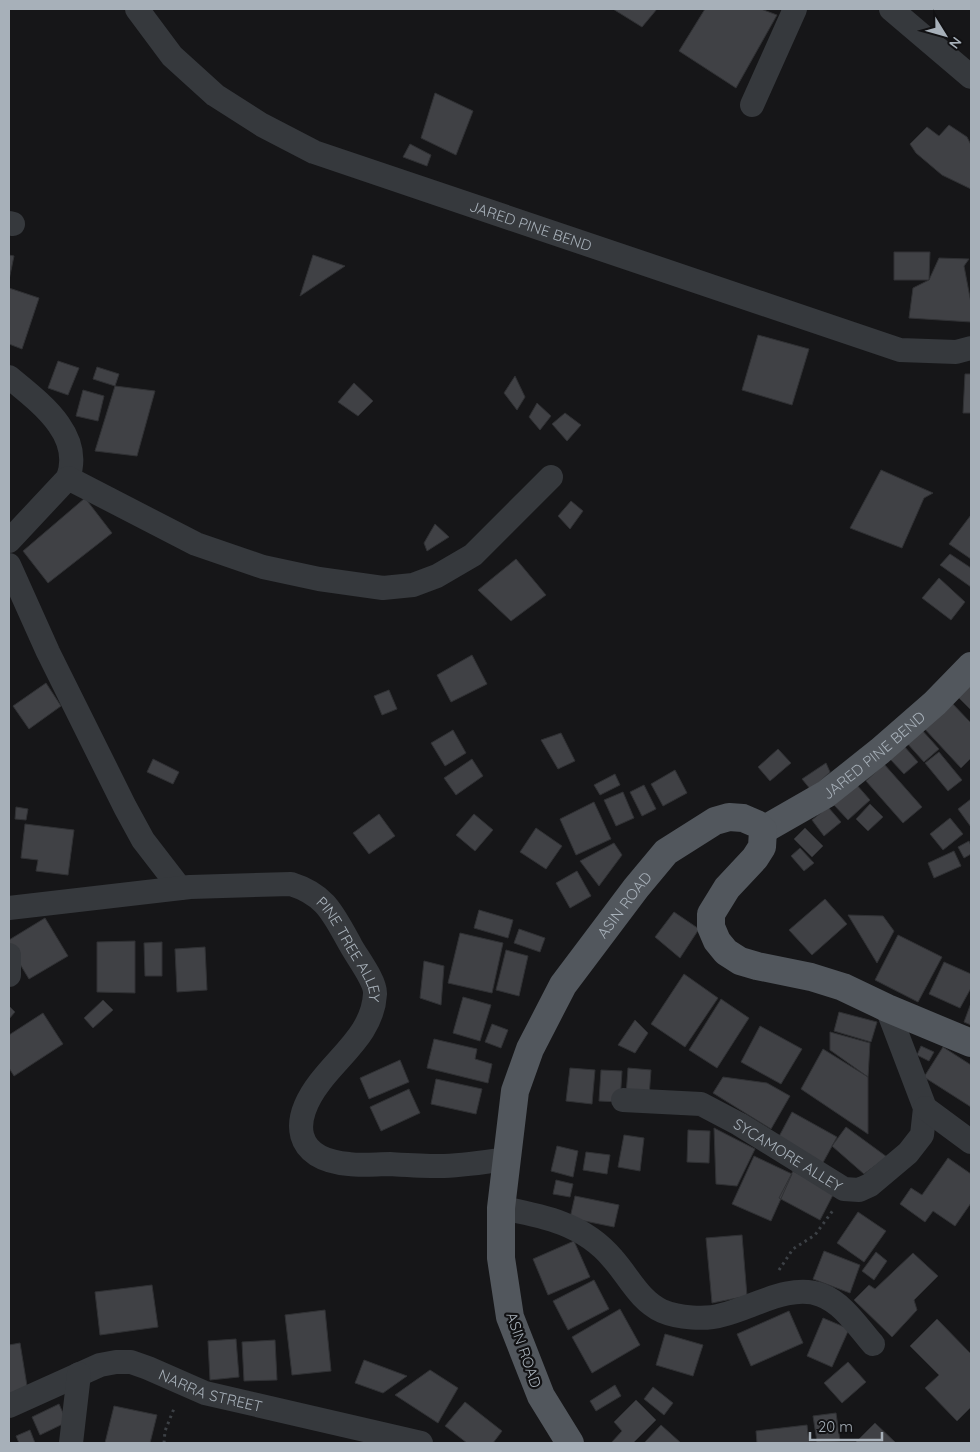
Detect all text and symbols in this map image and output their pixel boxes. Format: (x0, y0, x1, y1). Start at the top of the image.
north arrow (920, 10, 970, 60)
text: N (945, 33, 966, 52)
street label: JARED PINE BEND (467, 196, 595, 255)
street label: JARED PINE BEND (818, 707, 929, 803)
street label: ASIN ROAD (592, 867, 655, 942)
street label: PINE TREE ALLEY (313, 892, 385, 1004)
street label: SYCAMORE ALLEY (731, 1113, 847, 1196)
street label: ASIN ROAD (502, 1310, 546, 1390)
street label: NARRA STREET (156, 1364, 264, 1416)
scale bar (810, 1410, 882, 1442)
text: 20 m (818, 1417, 853, 1436)

